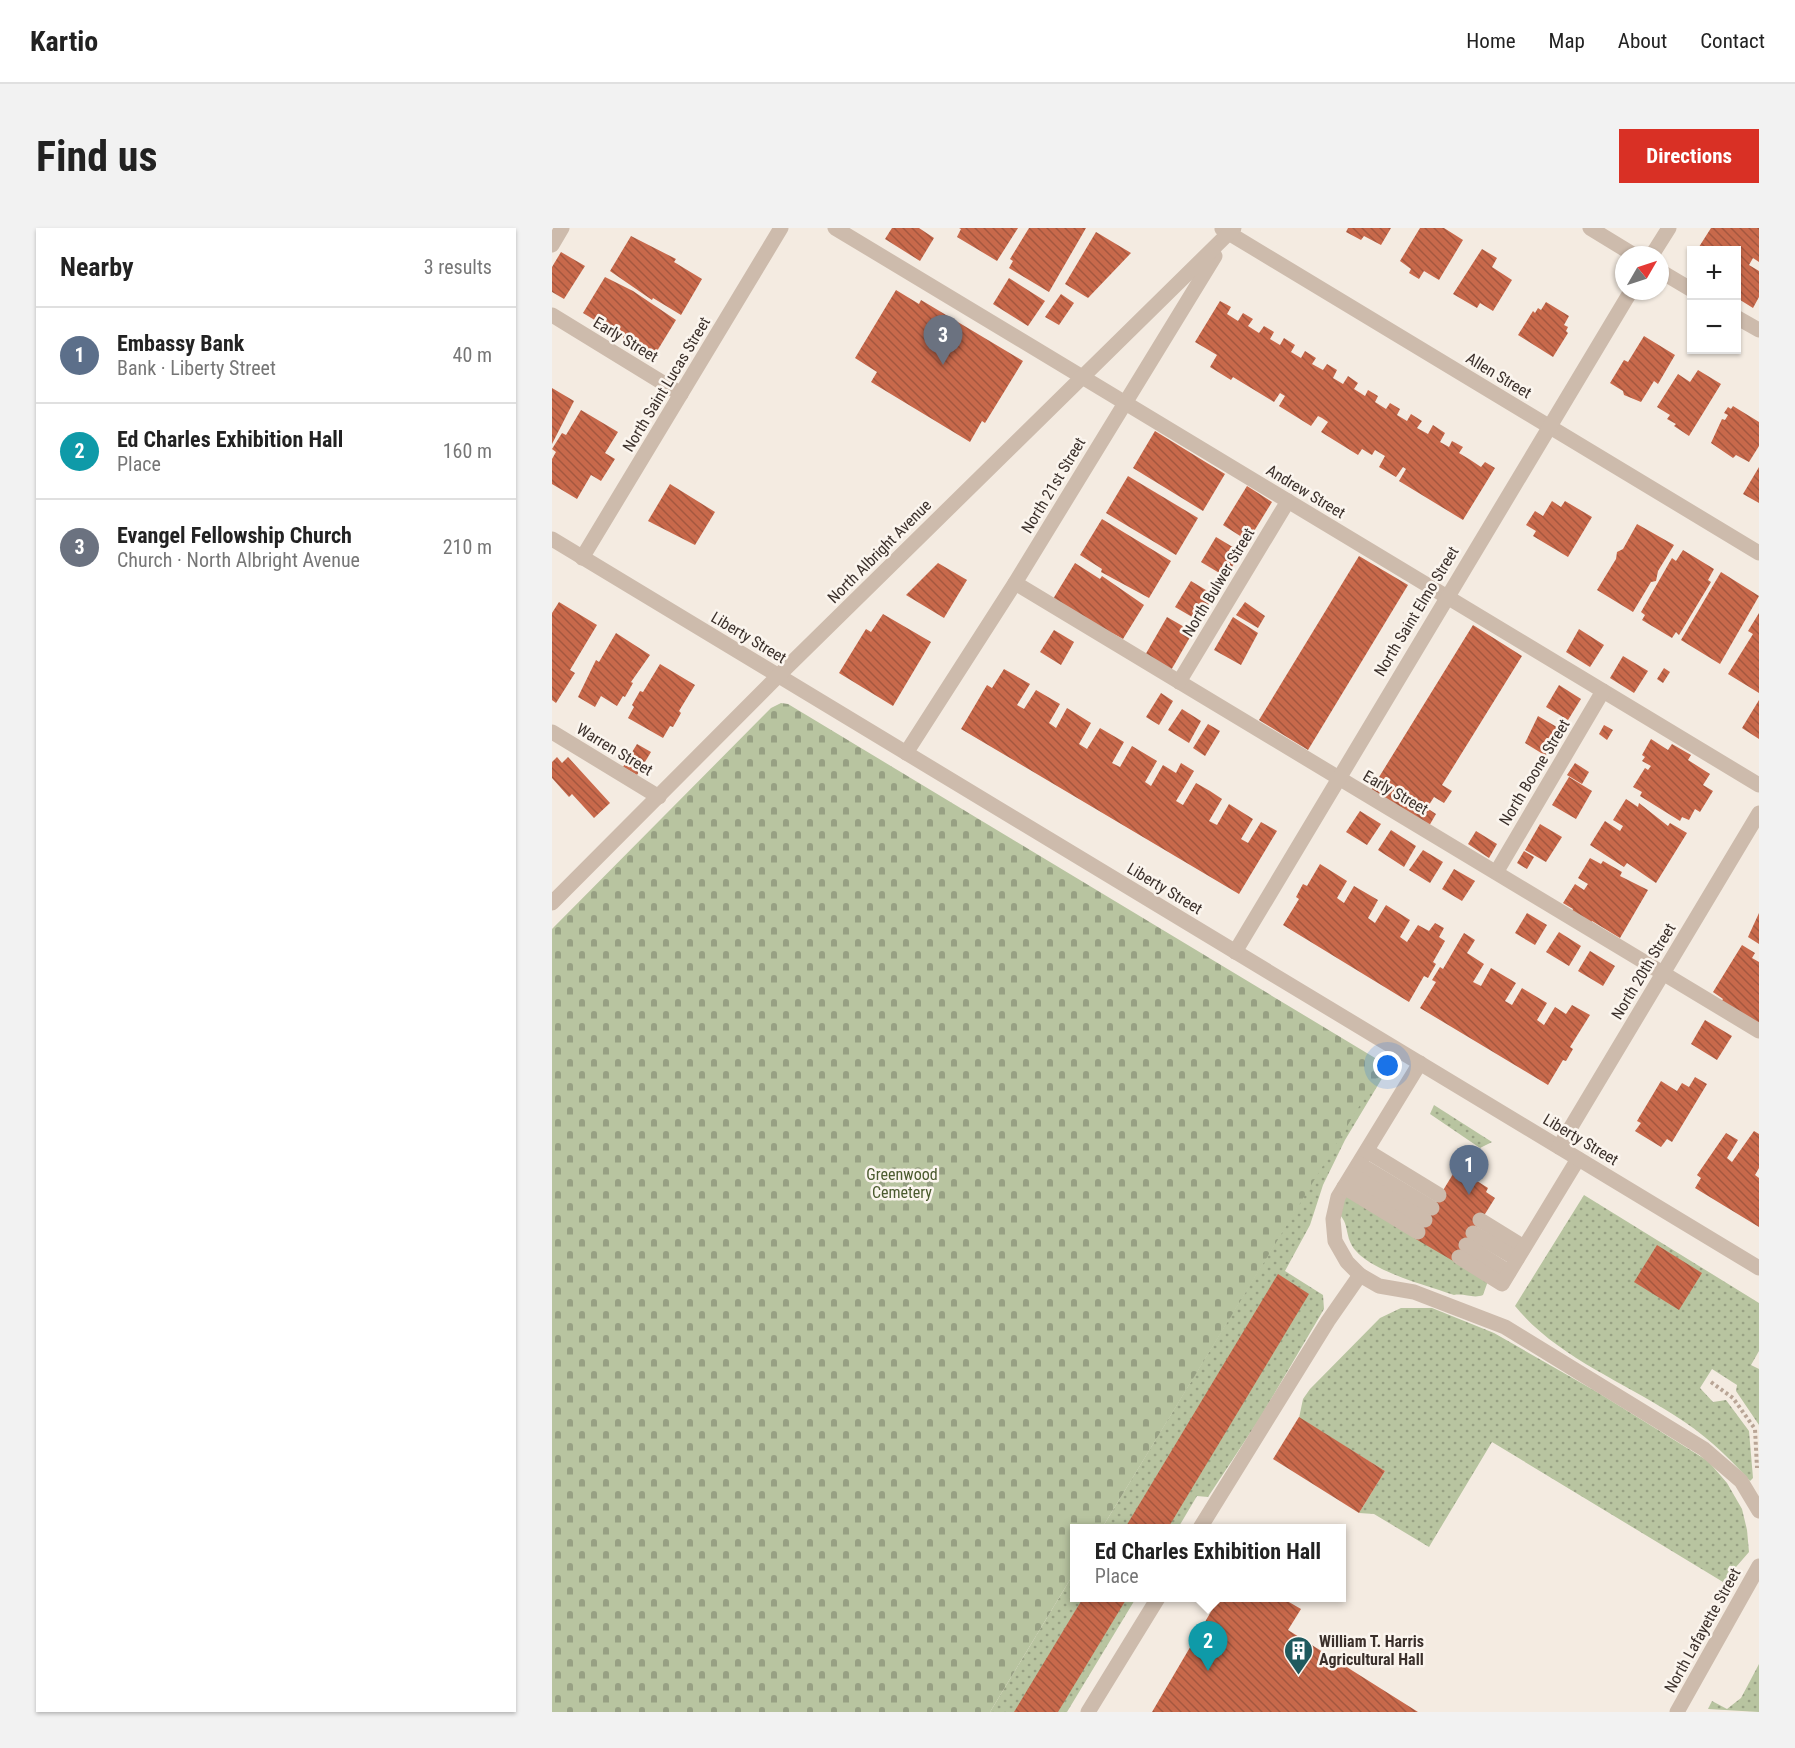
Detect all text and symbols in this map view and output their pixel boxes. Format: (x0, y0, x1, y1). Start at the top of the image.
text: Kartio (30, 25, 98, 58)
text: Home (1466, 29, 1516, 53)
text: Map (1549, 29, 1585, 53)
text: About (1618, 29, 1667, 53)
text: Contact (1700, 29, 1765, 53)
button: Directions (1619, 129, 1759, 183)
text: Find us (36, 132, 157, 181)
north arrow (1615, 246, 1669, 300)
map controls (1687, 246, 1741, 354)
button: + (1687, 246, 1741, 300)
text: Nearby (60, 252, 134, 282)
text: 3 results (424, 255, 492, 279)
button: − (1687, 300, 1741, 354)
street label: Early Street (590, 313, 662, 366)
street label: North Saint Lucas Street (619, 313, 714, 455)
pin: 3 (924, 316, 962, 365)
text: Embassy Bank (117, 331, 244, 356)
text: 1 (74, 343, 85, 367)
text: 40 m (453, 343, 492, 367)
street label: Allen Street (1463, 348, 1535, 403)
text: Bank · Liberty Street (117, 356, 276, 380)
text: Ed Charles Exhibition Hall (117, 427, 343, 452)
street label: North 21st Street (1017, 434, 1090, 537)
text: 2 (74, 439, 85, 463)
text: 160 m (443, 439, 492, 463)
text: Place (117, 452, 161, 476)
street label: Andrew Street (1263, 460, 1349, 523)
street label: North Albright Avenue (824, 496, 935, 607)
text: Evangel Fellowship Church (117, 523, 352, 548)
street label: North Bulwer Street (1179, 524, 1258, 640)
text: 3 (74, 535, 85, 559)
text: 210 m (443, 535, 492, 559)
street label: North Saint Elmo Street (1370, 543, 1463, 680)
text: Church · North Albright Avenue (117, 548, 360, 572)
street label: Liberty Street (708, 608, 790, 667)
street label: North Boone Street (1495, 715, 1574, 829)
street label: Warren Street (573, 719, 657, 780)
street label: Early Street (1360, 766, 1432, 819)
street label: Liberty Street (1124, 859, 1206, 918)
street label: North 20th Street (1607, 920, 1680, 1023)
your location (1373, 1051, 1402, 1080)
street label: Liberty Street (1540, 1110, 1622, 1169)
pin: 1 (1450, 1146, 1488, 1195)
park label: Greenwood Cemetery (866, 1165, 938, 1202)
popup (1070, 1524, 1346, 1602)
text: Ed Charles Exhibition Hall (1095, 1539, 1321, 1564)
text: Place (1095, 1564, 1139, 1588)
street label: North Lafayette Street (1660, 1564, 1745, 1696)
pin: 2 (1188, 1622, 1228, 1671)
place label: William T. Harris Agricultural Hall (1319, 1632, 1424, 1669)
building icon: William T. Harris Agricultural Hall (1282, 1634, 1314, 1676)

